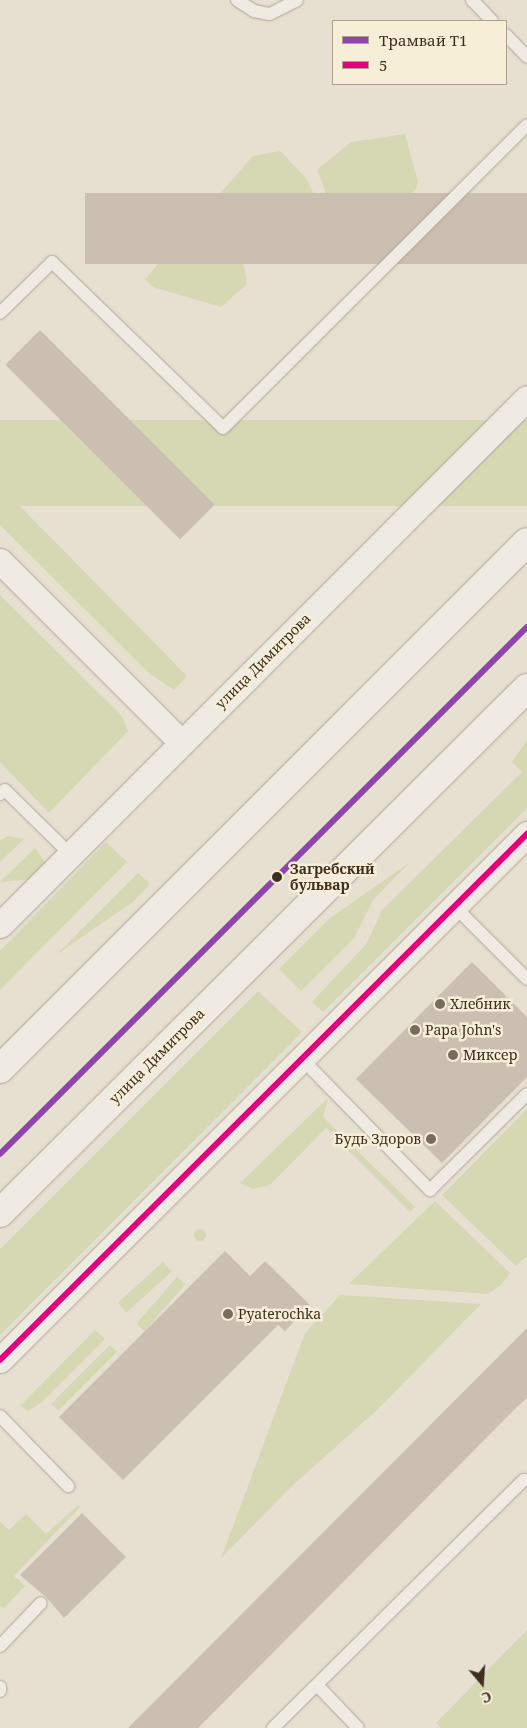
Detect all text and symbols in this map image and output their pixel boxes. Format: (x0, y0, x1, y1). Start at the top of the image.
legend (332, 20, 507, 85)
text: Трамвай T1 (379, 30, 467, 50)
text: 5 (379, 55, 387, 75)
street label: улица Димитрова (212, 610, 314, 712)
place label: Загребский бульвар (290, 861, 374, 894)
marker: Загребский бульвар (268, 868, 286, 886)
place label: Хлебник (450, 996, 511, 1012)
marker: Хлебник (434, 998, 446, 1010)
street label: улица Димитрова (106, 1005, 208, 1107)
place label: Papa John's (425, 1022, 501, 1038)
marker: Papa John's (409, 1024, 421, 1036)
place label: Миксер (463, 1047, 517, 1063)
marker: Миксер (447, 1049, 459, 1061)
place label: Будь Здоров (335, 1131, 421, 1147)
marker: Будь Здоров (425, 1133, 437, 1145)
place label: Pyaterochka (238, 1306, 321, 1322)
marker: Pyaterochka (222, 1308, 234, 1320)
north arrow (457, 1658, 507, 1708)
text: С (479, 1687, 494, 1708)

